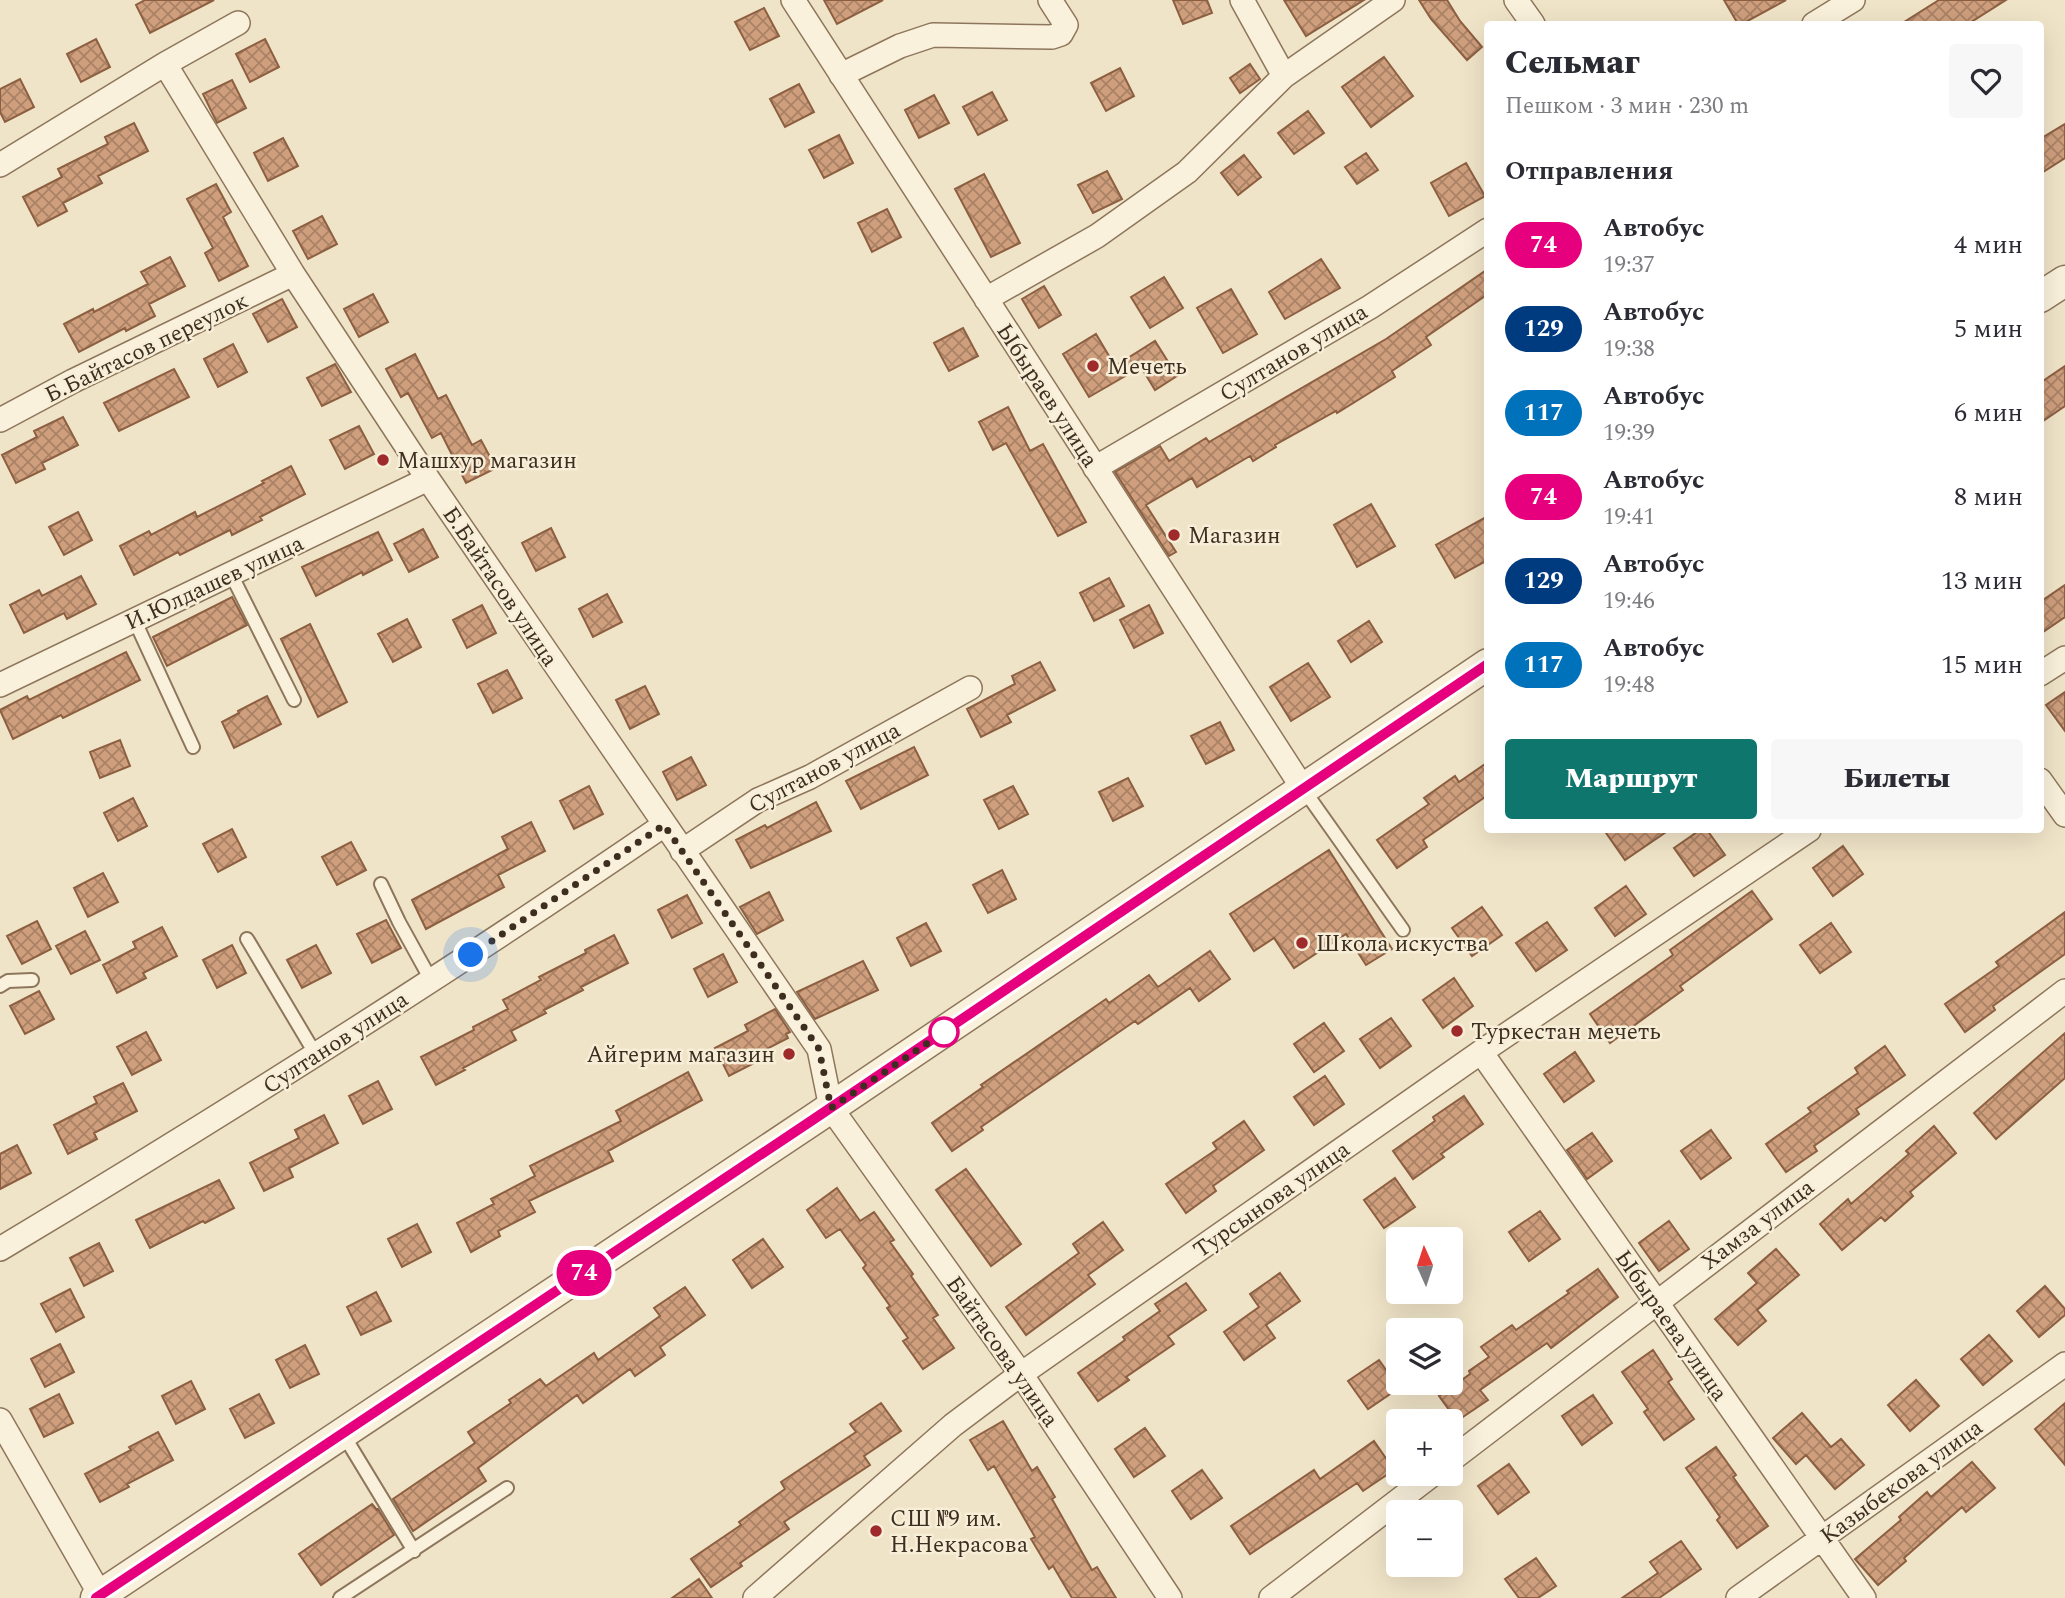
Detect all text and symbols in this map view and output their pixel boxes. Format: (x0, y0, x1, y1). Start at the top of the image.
text: Сельмаг (1505, 38, 1640, 88)
button: heart (1949, 44, 2023, 118)
text: Пешком · 3 мин · 230 m (1505, 89, 1749, 124)
text: Отправления (1505, 151, 1673, 191)
text: Автобус (1603, 208, 1705, 248)
text: 4 мин (1954, 225, 2023, 265)
text: 74 (1530, 227, 1557, 263)
text: 19:37 (1603, 248, 1655, 283)
street label: Б.Байтасов переулок (39, 284, 254, 413)
text: Автобус (1603, 292, 1705, 332)
street label: Султанов улица (1213, 295, 1375, 412)
text: 5 мин (1954, 309, 2023, 349)
text: 129 (1523, 311, 1564, 347)
street label: Ыбыраев улица (987, 317, 1107, 475)
text: 19:38 (1603, 332, 1655, 367)
place label: Мечеть (1107, 350, 1187, 385)
marker: Мечеть (1085, 358, 1101, 374)
text: Автобус (1603, 376, 1705, 416)
text: 6 мин (1954, 393, 2023, 433)
text: 117 (1523, 395, 1564, 431)
text: 19:39 (1603, 416, 1655, 451)
place label: Машхур магазин (397, 444, 577, 479)
marker: Машхур магазин (375, 452, 391, 468)
text: Автобус (1603, 460, 1705, 500)
text: 8 мин (1954, 477, 2023, 517)
text: 74 (1530, 479, 1557, 515)
street label: Б.Байтасов улица (433, 500, 567, 674)
text: 19:41 (1603, 500, 1655, 535)
place label: Магазин (1188, 519, 1281, 554)
street label: И.Юлдашев улица (119, 527, 310, 640)
marker: Магазин (1166, 527, 1182, 543)
text: Автобус (1603, 544, 1705, 584)
text: 13 мин (1941, 561, 2023, 601)
text: 129 (1523, 563, 1564, 599)
text: 19:46 (1603, 584, 1655, 619)
text: Автобус (1603, 628, 1705, 668)
text: 15 мин (1941, 645, 2023, 685)
text: 117 (1523, 647, 1564, 683)
text: 19:48 (1603, 668, 1655, 703)
street label: Султанов улица (742, 713, 907, 823)
button: Маршрут (1505, 739, 1757, 819)
button: Билеты (1771, 739, 2023, 819)
place label: Школа искуства (1316, 927, 1489, 962)
marker: Школа искуства (1294, 935, 1310, 951)
your location (453, 937, 488, 972)
street label: Султанов улица (256, 983, 416, 1104)
place label: Туркестан мечеть (1471, 1015, 1661, 1050)
unlabelled marker (929, 1017, 959, 1047)
marker: Туркестан мечеть (1449, 1023, 1465, 1039)
place label: Айгерим магазин (587, 1038, 775, 1073)
marker: Айгерим магазин (781, 1046, 797, 1062)
street label: Турсынова улица (1186, 1133, 1358, 1268)
street label: Хамза улица (1694, 1171, 1822, 1280)
north arrow (1386, 1227, 1463, 1304)
map controls (1386, 1227, 1463, 1577)
street label: Ыбыраева улица (1605, 1243, 1736, 1409)
line badge: 74 (552, 1250, 616, 1296)
text: 74 (571, 1255, 597, 1291)
street label: Байтасова улица (936, 1269, 1067, 1435)
button: layers (1386, 1318, 1463, 1395)
button: + (1386, 1409, 1463, 1486)
street label: Казыбекова улица (1813, 1411, 1991, 1553)
button: − (1386, 1500, 1463, 1577)
place label: СШ №9 им. Н.Некрасова (890, 1502, 1028, 1563)
marker: СШ №9 им. Н.Некрасова (868, 1523, 884, 1539)

